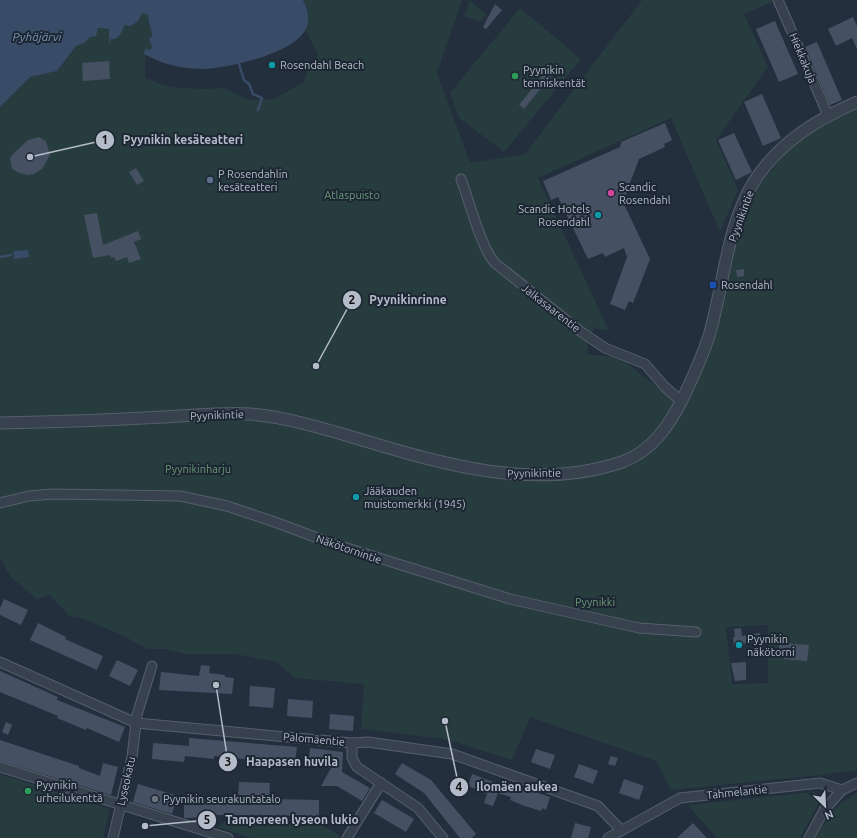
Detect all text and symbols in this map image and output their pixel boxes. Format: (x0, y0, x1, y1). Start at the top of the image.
water label: Pyhäjärvi (13, 30, 62, 43)
street label: Hiekkakuja (787, 31, 819, 85)
place label: Rosendahl Beach (280, 59, 364, 71)
marker: Rosendahl Beach (267, 60, 277, 70)
place label: Pyynikin tenniskentät (523, 64, 586, 89)
marker: Pyynikin tenniskentät (510, 71, 520, 81)
callout: Pyynikin kesäteatteri (95, 128, 252, 152)
text: 1 (102, 133, 108, 146)
text: Pyynikin kesäteatteri (123, 133, 243, 146)
place label: P Rosendahlin kesäteatteri (218, 168, 288, 193)
marker: P Rosendahlin kesäteatteri (205, 175, 215, 185)
place label: Scandic Rosendahl (619, 181, 671, 206)
marker: Scandic Rosendahl (606, 188, 616, 198)
park label: Atlaspuisto (324, 189, 380, 201)
street label: Pyynikintie (726, 189, 756, 243)
place label: Scandic Hotels Rosendahl (518, 203, 590, 228)
marker: Scandic Hotels Rosendahl (593, 210, 603, 220)
place label: Rosendahl (721, 279, 773, 291)
marker: Rosendahl (708, 280, 718, 290)
street label: Jalkasaarentie (519, 281, 583, 335)
callout: Pyynikinrinne (342, 288, 455, 312)
text: 2 (349, 293, 356, 306)
text: Pyynikinrinne (369, 293, 447, 306)
street label: Pyynikintie (190, 408, 244, 422)
park label: Pyynikinharju (165, 463, 231, 475)
street label: Pyynikintie (507, 467, 561, 479)
place label: Jääkauden muistomerkki (1945) (364, 485, 466, 511)
marker: Jääkauden muistomerkki (1945) (351, 492, 361, 502)
street label: Näkötornintie (315, 532, 383, 566)
park label: Pyynikki (575, 596, 615, 608)
place label: Pyynikin näkötorni (747, 633, 795, 658)
marker: Pyynikin näkötorni (734, 640, 744, 650)
street label: Palomäentie (283, 730, 345, 748)
callout: Haapasen huvila (218, 750, 346, 774)
street label: Lyseokatu (115, 755, 137, 807)
text: 3 (225, 755, 231, 768)
text: Haapasen huvila (246, 755, 338, 768)
callout: Ilomäen aukea (449, 775, 566, 799)
place label: Pyynikin urheilukenttä (36, 779, 103, 804)
text: 4 (456, 780, 463, 793)
text: Ilomäen aukea (476, 780, 558, 793)
street label: Tahmelantie (706, 783, 768, 801)
marker: Pyynikin urheilukenttä (23, 786, 33, 796)
north arrow (805, 786, 845, 826)
place label: Pyynikin seurakuntatalo (163, 793, 281, 805)
marker: Pyynikin seurakuntatalo (150, 794, 160, 804)
callout: Tampereen lyseon lukio (197, 808, 366, 832)
text: N (823, 808, 835, 822)
text: 5 (204, 813, 211, 826)
text: Tampereen lyseon lukio (225, 813, 359, 826)

